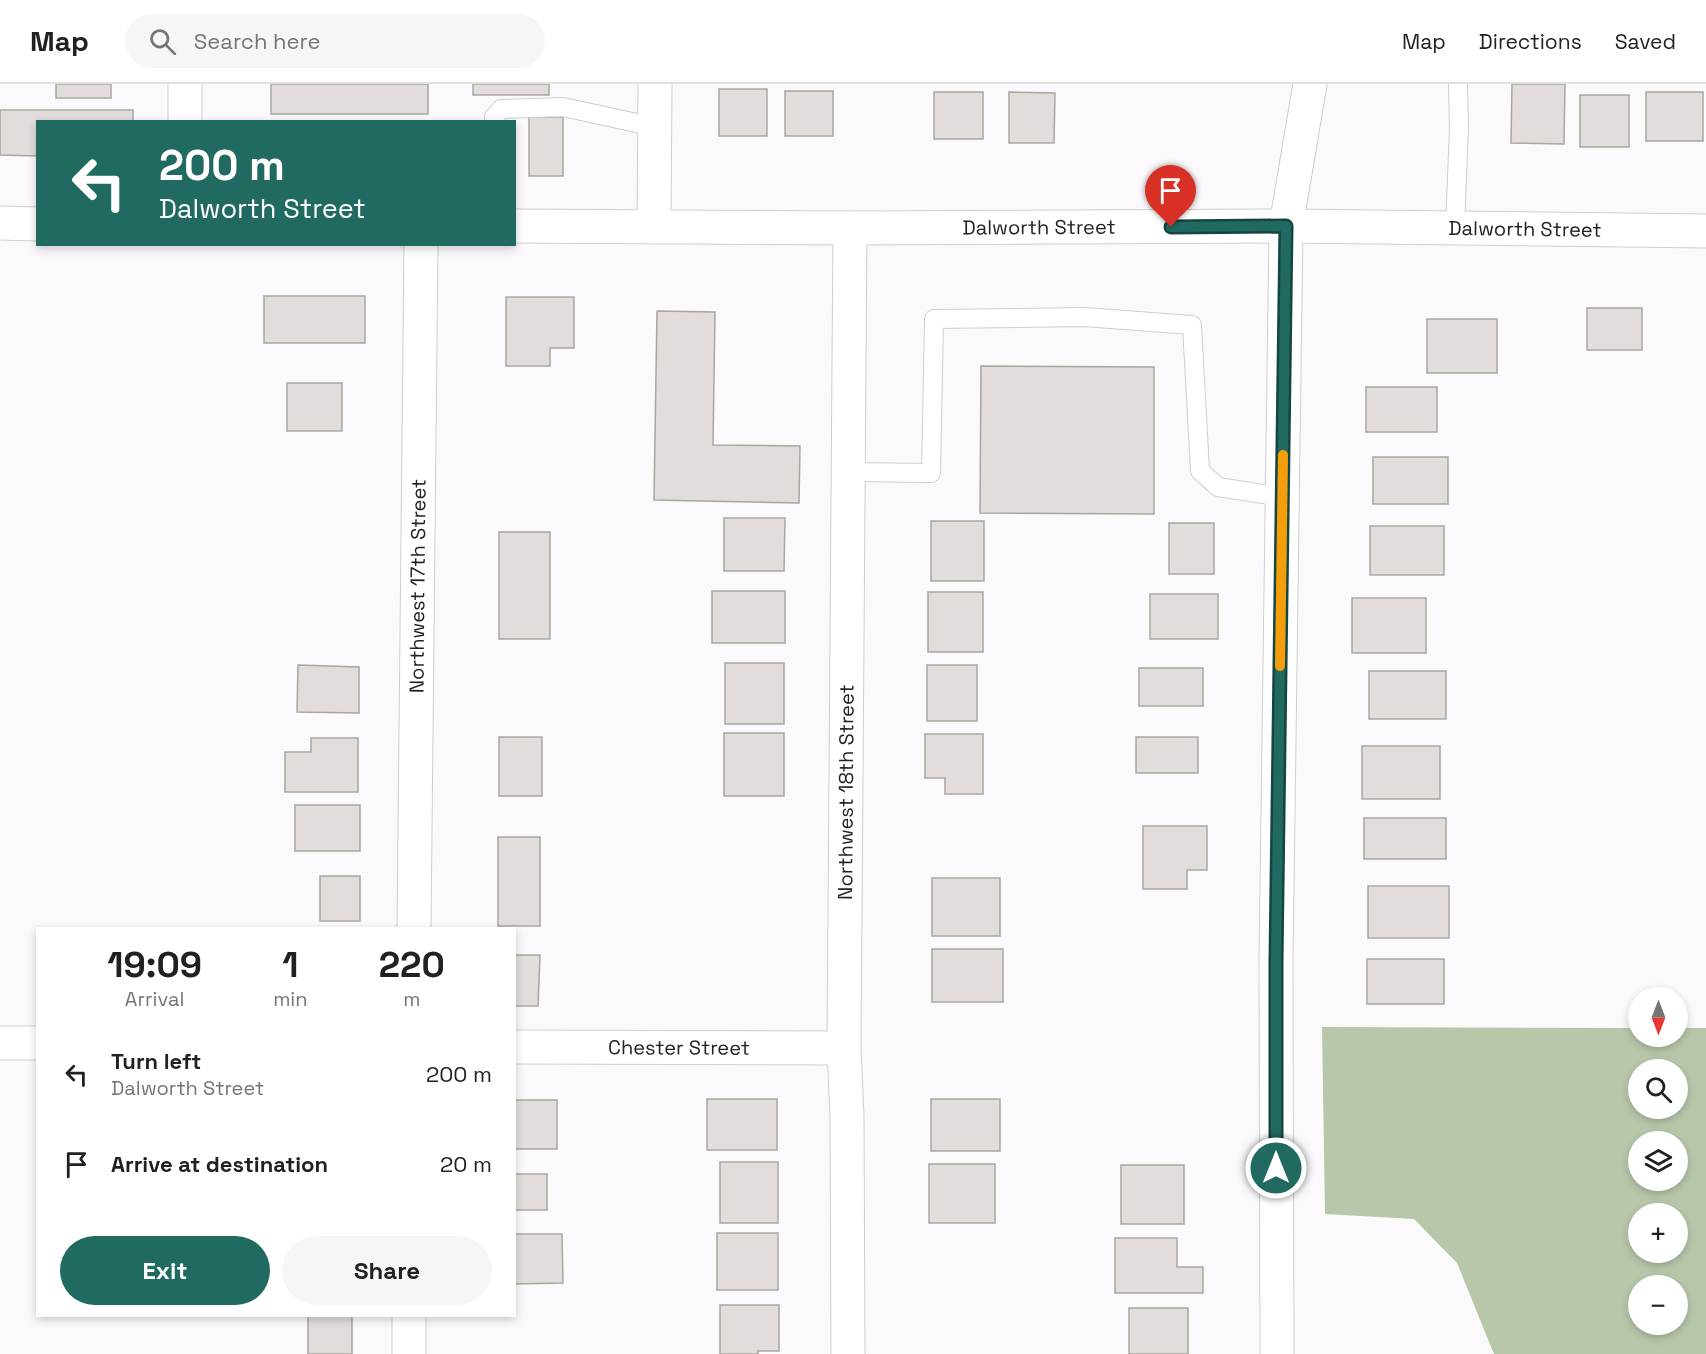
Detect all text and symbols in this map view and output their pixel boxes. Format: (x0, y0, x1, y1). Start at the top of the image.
search box (125, 14, 545, 68)
text: Map (30, 23, 89, 59)
icon: search (146, 25, 179, 58)
text: Search here (194, 27, 321, 55)
text: Map (1402, 28, 1446, 55)
text: Directions (1479, 28, 1582, 55)
text: Saved (1615, 28, 1676, 55)
text: 200 m (159, 139, 285, 192)
icon: left (60, 144, 138, 222)
pin (1145, 165, 1196, 227)
icon: arrive (1154, 174, 1187, 207)
text: Dalworth Street (159, 191, 366, 226)
street label: Dalworth Street (962, 214, 1116, 240)
street label: Dalworth Street (1448, 215, 1602, 243)
street label: Northwest 17th Street (403, 479, 432, 693)
street label: Northwest 18th Street (832, 684, 860, 900)
text: 19:09 (107, 942, 202, 988)
text: 1 (282, 942, 299, 988)
text: 220 (379, 942, 445, 988)
text: Arrival (125, 986, 184, 1012)
text: min (273, 986, 308, 1012)
text: m (403, 986, 420, 1012)
north arrow (1628, 987, 1688, 1047)
map controls (1628, 987, 1688, 1335)
street label: Chester Street (608, 1034, 750, 1061)
text: Turn left (111, 1047, 201, 1075)
icon: left (60, 1058, 93, 1091)
button: search (1628, 1059, 1688, 1119)
text: 200 m (426, 1060, 492, 1088)
text: Dalworth Street (111, 1075, 264, 1101)
button: layers (1628, 1131, 1688, 1191)
position arrow (1244, 1136, 1308, 1200)
icon: arrive (60, 1148, 93, 1181)
text: Arrive at destination (111, 1150, 328, 1178)
text: 20 m (440, 1150, 492, 1178)
button: + (1628, 1203, 1688, 1263)
button: Exit (60, 1236, 270, 1305)
button: Share (282, 1236, 492, 1305)
button: − (1628, 1275, 1688, 1335)

